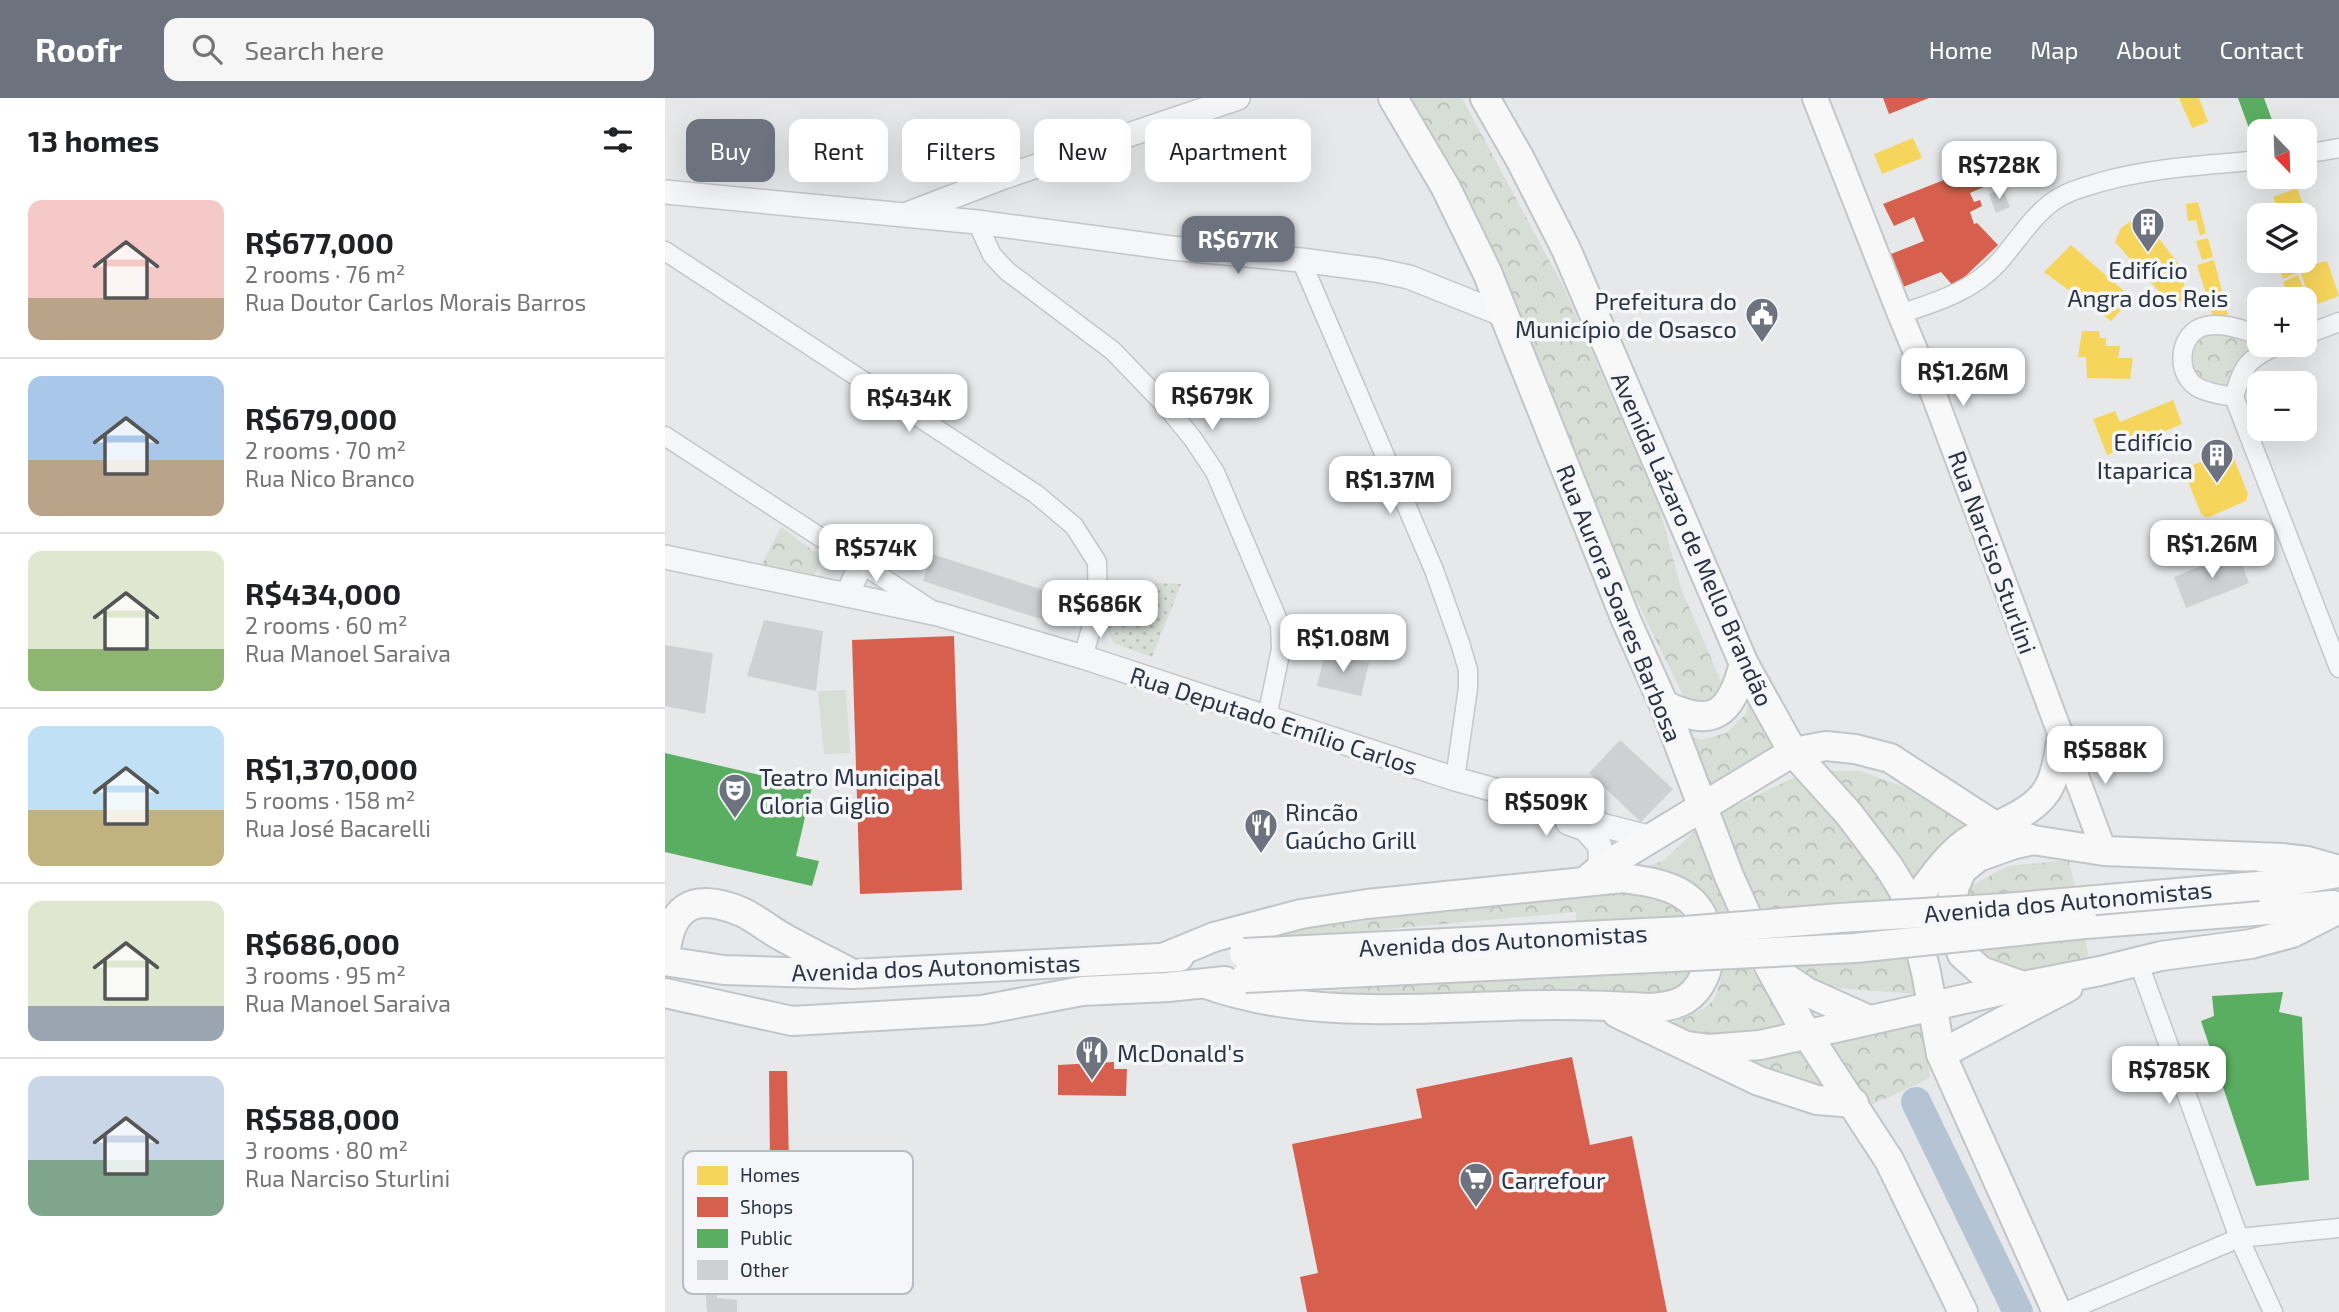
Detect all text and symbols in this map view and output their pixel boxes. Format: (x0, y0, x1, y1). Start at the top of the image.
search box (164, 18, 654, 81)
text: Roofr (35, 29, 122, 69)
icon: search (188, 30, 226, 68)
text: Search here (244, 34, 384, 65)
text: Home (1929, 35, 1992, 64)
text: Map (2030, 35, 2078, 64)
text: About (2116, 35, 2182, 64)
text: Contact (2220, 35, 2304, 64)
chip: Buy (686, 119, 775, 182)
chip: Rent (789, 119, 888, 182)
chip: Filters (902, 119, 1020, 182)
chip: New (1034, 119, 1131, 182)
chip: Apartment (1145, 119, 1311, 182)
north arrow (2247, 119, 2317, 189)
map controls (2247, 119, 2317, 441)
icon: filters (599, 121, 637, 159)
text: 13 homes (28, 122, 159, 158)
pin: R$728K (1942, 141, 2056, 201)
text: R$728K (1958, 150, 2040, 178)
button: layers (2247, 203, 2317, 273)
building icon: Edifício Angra dos Reis (2129, 205, 2167, 254)
pin: R$677K (1181, 216, 1295, 276)
text: R$677,000 (245, 224, 394, 260)
text: R$677K (1198, 225, 1278, 253)
icon: home (84, 228, 168, 312)
place label: Edifício Angra dos Reis (2067, 255, 2229, 312)
text: 2 rooms · 76 m² (245, 260, 405, 288)
place label: Prefeitura do Município de Osasco (1515, 286, 1737, 343)
button: + (2247, 287, 2317, 357)
text: Rua Doutor Carlos Morais Barros (245, 288, 586, 316)
public building icon: Prefeitura do Município de Osasco (1743, 295, 1781, 344)
pin: R$1.26M (1898, 348, 2028, 408)
text: R$1.26M (1917, 357, 2009, 385)
street label: Avenida Lázaro de Mello Brandão (1606, 367, 1780, 711)
button: − (2247, 371, 2317, 441)
pin: R$679K (1155, 372, 1269, 432)
pin: R$434K (852, 374, 966, 434)
text: R$679K (1171, 381, 1253, 409)
text: R$434K (866, 383, 952, 411)
text: R$679,000 (245, 400, 397, 436)
icon: home (84, 404, 168, 488)
place label: Edifício Itaparica (2097, 427, 2193, 484)
text: 2 rooms · 70 m² (245, 436, 406, 464)
building icon: Edifício Itaparica (2198, 436, 2236, 485)
street label: Rua Narciso Sturlini (1943, 446, 2043, 658)
pin: R$1.37M (1325, 456, 1455, 516)
street label: Rua Aurora Soares Barbosa (1551, 460, 1689, 746)
text: Rua Nico Branco (245, 464, 415, 492)
text: R$1.37M (1345, 465, 1435, 493)
pin: R$1.26M (2147, 520, 2277, 580)
pin: R$574K (819, 524, 933, 584)
text: R$1.26M (2166, 529, 2258, 557)
text: R$574K (835, 533, 917, 561)
text: R$434,000 (245, 575, 401, 611)
icon: home (84, 579, 168, 663)
pin: R$686K (1043, 580, 1157, 640)
text: R$686K (1058, 589, 1142, 617)
text: 2 rooms · 60 m² (245, 611, 407, 639)
pin: R$1.08M (1278, 614, 1408, 674)
text: R$1.08M (1296, 623, 1390, 651)
text: Rua Manoel Saraiva (245, 639, 451, 667)
street label: Rua Deputado Emílio Carlos (1127, 660, 1421, 780)
pin: R$588K (2048, 726, 2162, 786)
text: R$588K (2063, 735, 2147, 763)
text: R$1,370,000 (245, 750, 418, 786)
icon: home (84, 754, 168, 838)
place label: Teatro Municipal Gloria Giglio (759, 762, 940, 819)
theatre icon: Teatro Municipal Gloria Giglio (716, 771, 754, 820)
pin: R$509K (1489, 778, 1603, 838)
text: 5 rooms · 158 m² (245, 786, 415, 814)
text: R$509K (1504, 787, 1588, 815)
place label: Rincão Gaúcho Grill (1285, 797, 1417, 854)
restaurant icon: Rincão Gaúcho Grill (1242, 806, 1280, 855)
text: Rua José Bacarelli (245, 814, 431, 842)
street label: Avenida dos Autonomistas (1923, 874, 2213, 928)
street label: Avenida dos Autonomistas (1358, 918, 1648, 962)
text: R$686,000 (245, 925, 400, 961)
icon: home (84, 929, 168, 1013)
street label: Avenida dos Autonomistas (791, 947, 1081, 987)
text: 3 rooms · 95 m² (245, 961, 406, 989)
text: Rua Manoel Saraiva (245, 989, 451, 1017)
restaurant icon: McDonald's (1073, 1033, 1111, 1082)
place label: McDonald's (1117, 1038, 1245, 1067)
pin: R$785K (2112, 1046, 2226, 1106)
text: R$785K (2128, 1055, 2210, 1083)
text: R$588,000 (245, 1100, 400, 1136)
icon: home (84, 1104, 168, 1188)
text: 3 rooms · 80 m² (245, 1136, 408, 1164)
legend (683, 1151, 913, 1294)
supermarket icon: Carrefour (1457, 1160, 1495, 1209)
text: Homes (740, 1163, 800, 1186)
text: Rua Narciso Sturlini (245, 1164, 450, 1192)
place label: Carrefour (1501, 1165, 1606, 1194)
text: Shops (740, 1195, 793, 1218)
text: Public (740, 1226, 793, 1249)
text: Other (740, 1258, 789, 1281)

